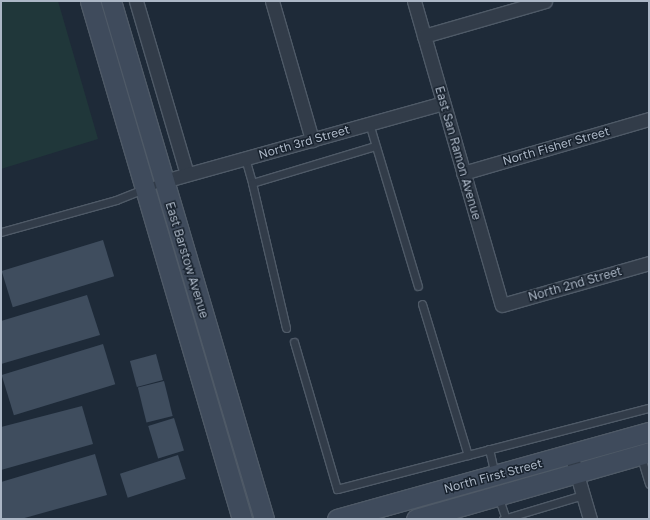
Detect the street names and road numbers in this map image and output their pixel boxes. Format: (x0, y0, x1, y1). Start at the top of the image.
street label: East San Ramon Avenue (432, 85, 484, 221)
street label: North 3rd Street (257, 122, 351, 162)
street label: North Fisher Street (501, 124, 611, 168)
street label: East Barstow Avenue (162, 200, 212, 320)
street label: North 2nd Street (527, 264, 623, 304)
street label: North First Street (442, 456, 544, 496)

